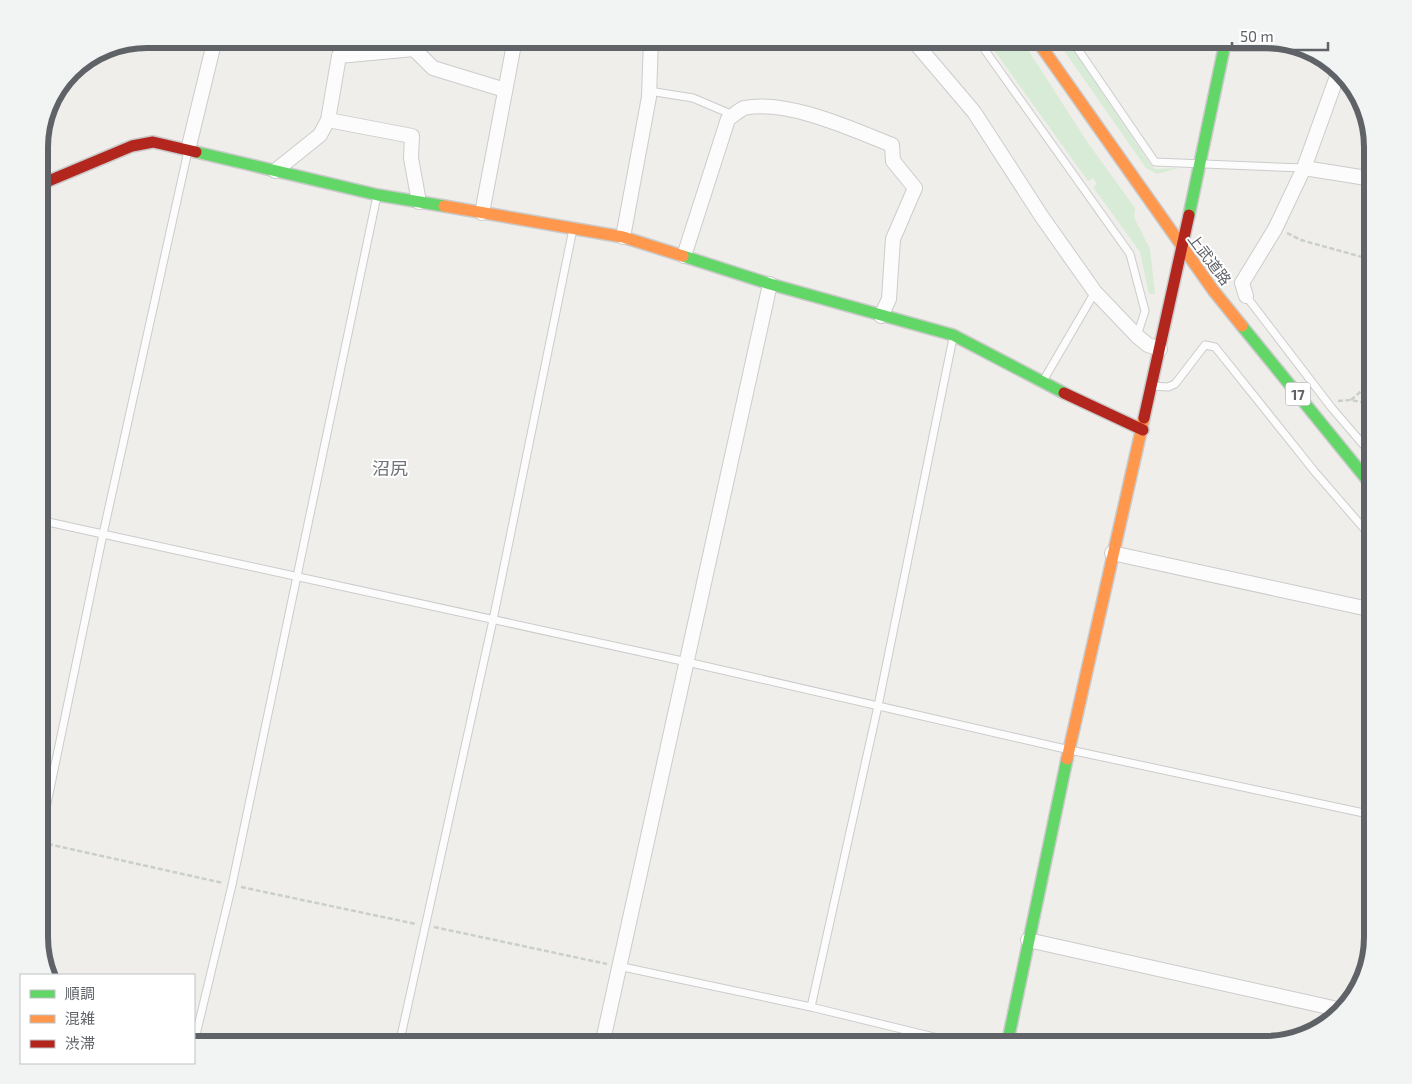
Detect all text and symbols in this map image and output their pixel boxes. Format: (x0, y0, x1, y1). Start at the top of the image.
scale bar (1232, 20, 1328, 52)
text: 50 m (1240, 27, 1274, 45)
street label: 上武道路 (1185, 230, 1235, 288)
road number: 17 (1286, 382, 1310, 406)
district label: 沼尻 (372, 457, 408, 479)
legend (20, 974, 195, 1064)
text: 順調 (65, 984, 95, 1002)
text: 混雑 (65, 1009, 95, 1027)
text: 渋滞 (65, 1034, 95, 1052)

